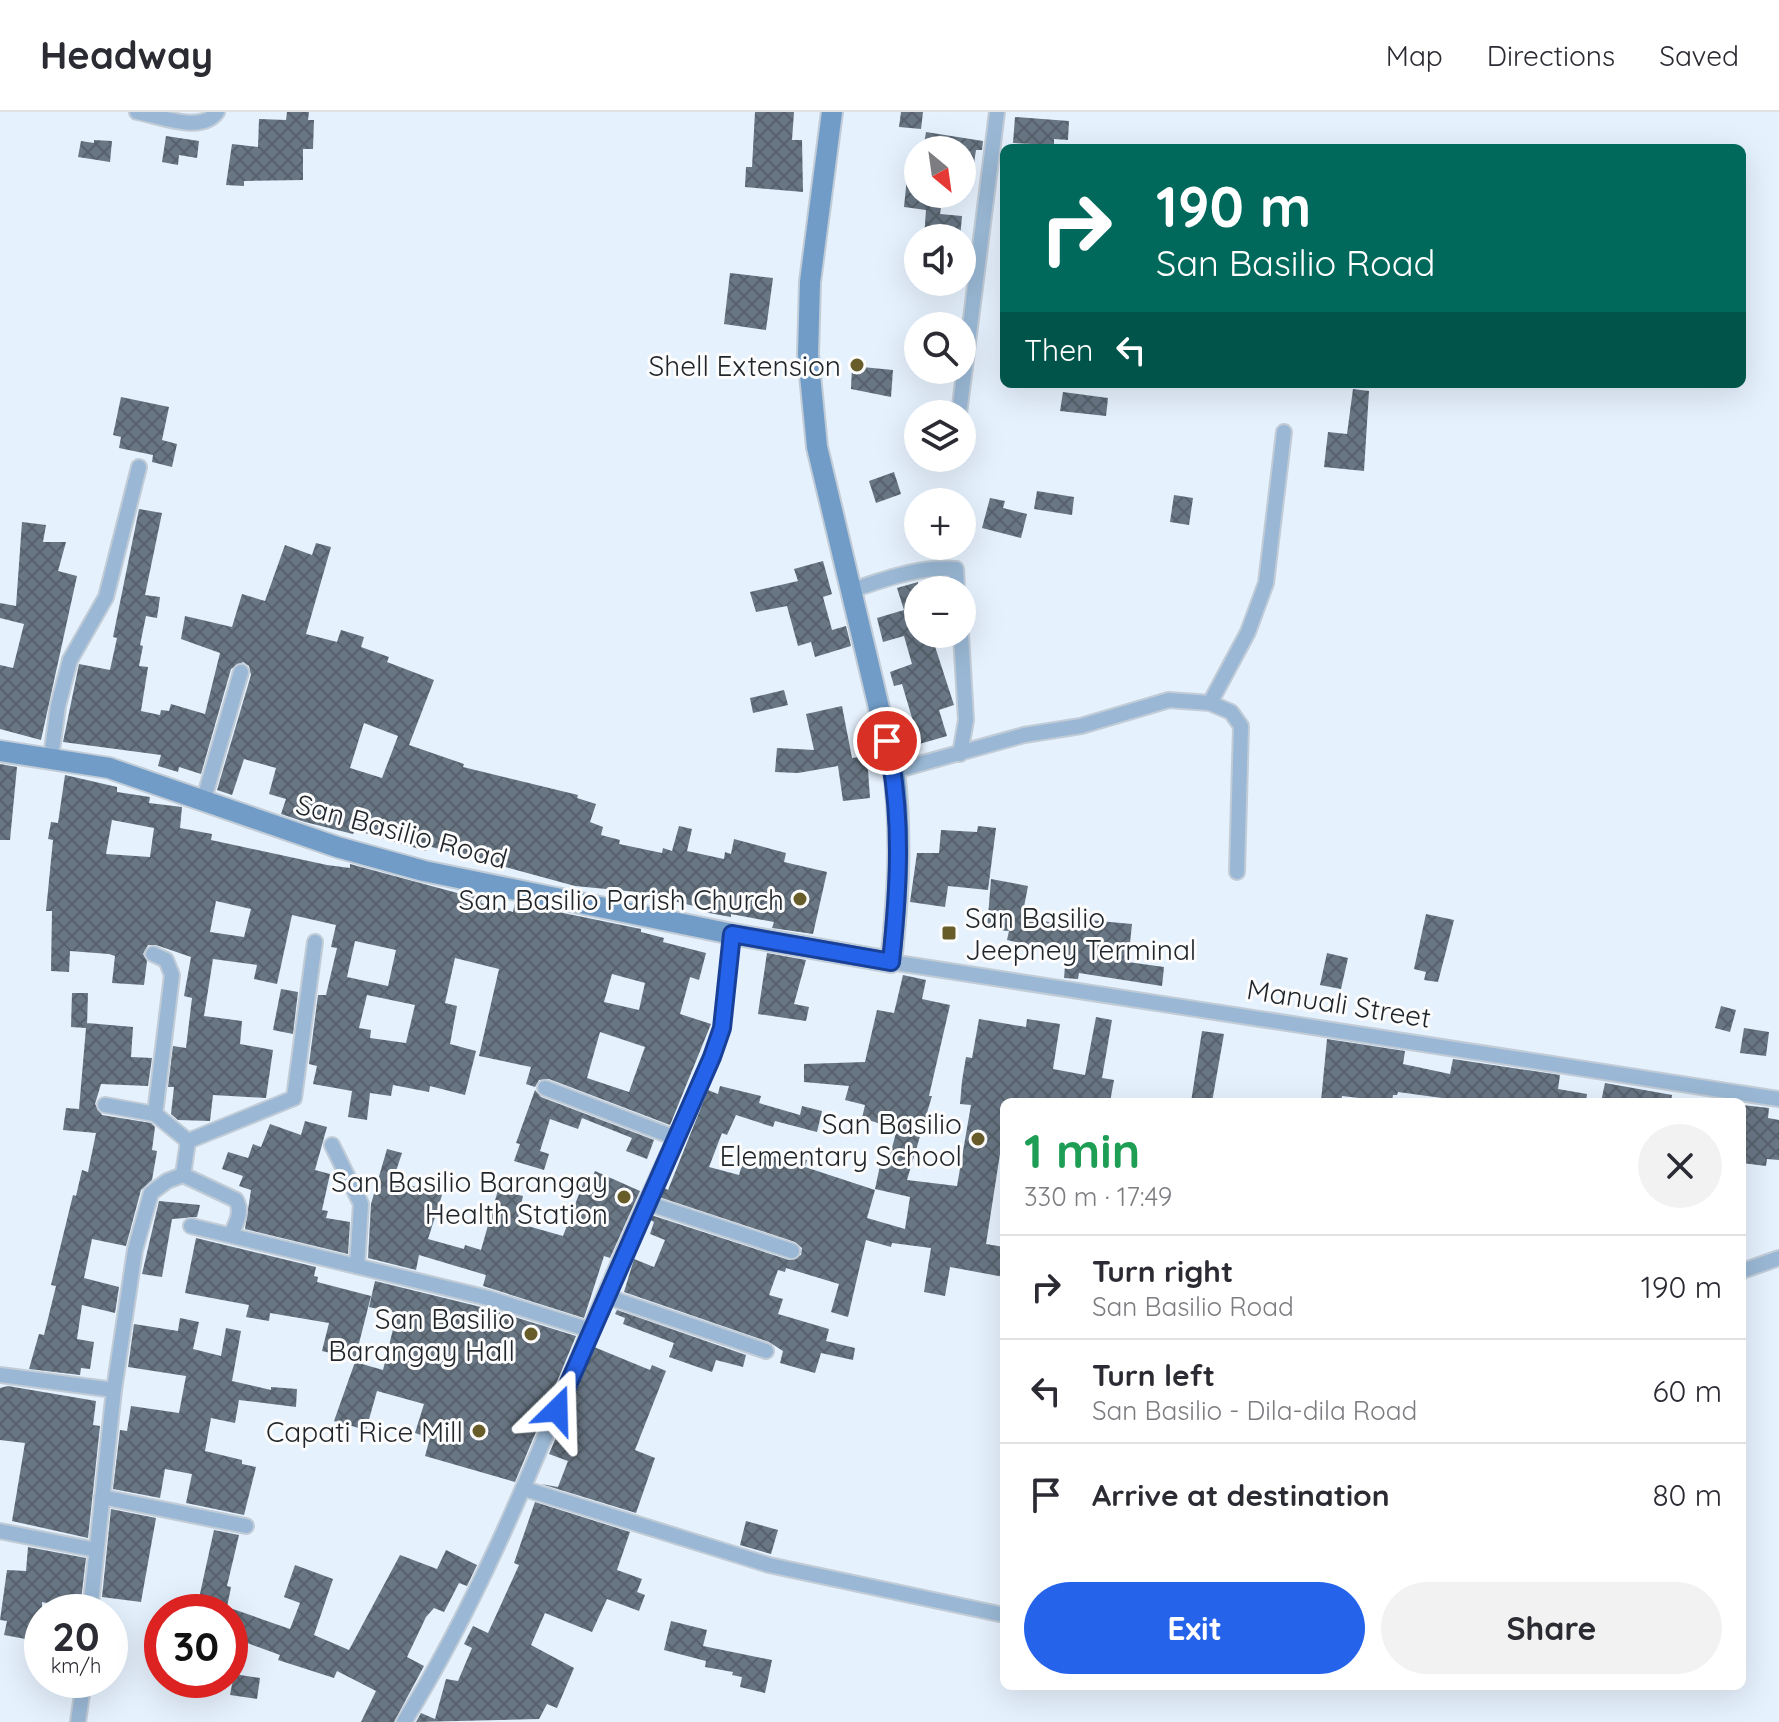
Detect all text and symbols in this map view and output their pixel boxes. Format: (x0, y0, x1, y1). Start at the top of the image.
text: Headway (40, 31, 213, 79)
text: Map (1386, 38, 1443, 73)
text: Directions (1487, 38, 1615, 73)
text: Saved (1659, 38, 1739, 73)
north arrow (904, 136, 976, 208)
map controls (904, 136, 976, 648)
text: 190 m (1156, 171, 1311, 241)
icon: right (1024, 176, 1128, 280)
button: sound (904, 224, 976, 296)
text: San Basilio Road (1156, 240, 1435, 285)
button: search (904, 312, 976, 384)
icon: left (1109, 328, 1153, 372)
text: Then (1024, 331, 1093, 369)
place label: Shell Extension (649, 348, 841, 383)
marker: Shell Extension (848, 356, 866, 374)
button: layers (904, 400, 976, 472)
button: + (904, 488, 976, 560)
button: − (904, 576, 976, 648)
pin (853, 707, 921, 775)
icon: arrive (865, 719, 909, 763)
street label: San Basilio Road (293, 786, 511, 876)
place label: San Basilio Parish Church (458, 882, 784, 917)
marker: San Basilio Parish Church (791, 890, 809, 908)
place label: San Basilio Jeepney Terminal (965, 900, 1196, 967)
marker: San Basilio Jeepney Terminal (940, 924, 958, 942)
street label: Manuali Street (1244, 971, 1434, 1035)
place label: San Basilio Elementary School (719, 1106, 962, 1173)
text: 1 min (1024, 1120, 1140, 1180)
button: close (1638, 1124, 1722, 1208)
marker: San Basilio Elementary School (969, 1130, 987, 1148)
place label: San Basilio Barangay Health Station (331, 1164, 608, 1231)
text: 330 m · 17:49 (1024, 1180, 1172, 1213)
marker: San Basilio Barangay Health Station (615, 1188, 633, 1206)
text: Turn right (1092, 1252, 1233, 1290)
icon: right (1024, 1265, 1068, 1309)
text: 190 m (1641, 1268, 1722, 1306)
text: San Basilio Road (1092, 1290, 1294, 1323)
place label: San Basilio Barangay Hall (328, 1301, 515, 1368)
marker: San Basilio Barangay Hall (522, 1325, 540, 1343)
text: Turn left (1092, 1356, 1215, 1394)
position arrow (515, 1368, 599, 1452)
icon: left (1024, 1369, 1068, 1413)
text: 60 m (1652, 1372, 1722, 1410)
text: San Basilio - Dila-dila Road (1092, 1394, 1417, 1427)
place label: Capati Rice Mill (266, 1414, 463, 1449)
marker: Capati Rice Mill (470, 1422, 488, 1440)
icon: arrive (1024, 1473, 1068, 1517)
text: Arrive at destination (1092, 1476, 1390, 1514)
text: 80 m (1652, 1476, 1722, 1514)
button: Exit (1024, 1582, 1365, 1674)
button: Share (1381, 1582, 1722, 1674)
speed limit sign: 30 (144, 1594, 248, 1698)
text: 20 (52, 1611, 100, 1661)
text: km/h (51, 1653, 101, 1678)

